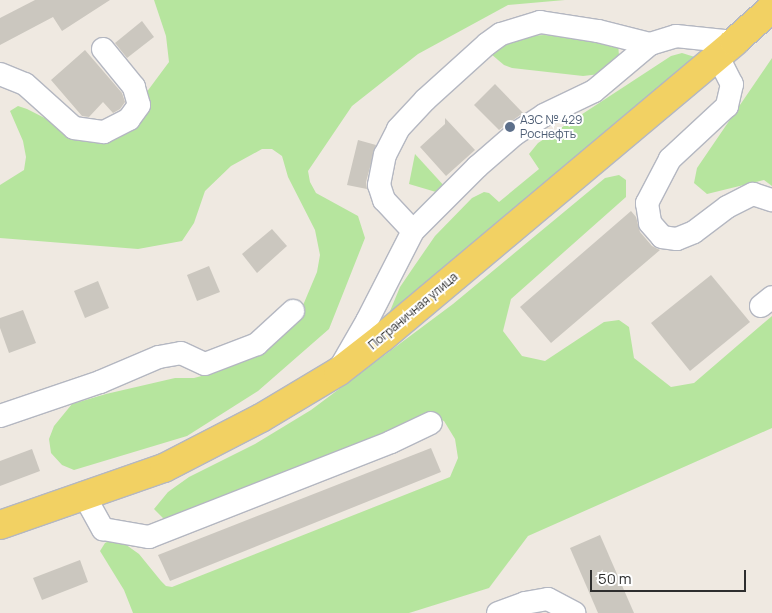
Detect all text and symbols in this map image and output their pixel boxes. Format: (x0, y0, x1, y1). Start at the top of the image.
place label: АЗС № 429 Роснефть (520, 113, 583, 141)
marker: АЗС № 429 Роснефть (504, 121, 516, 133)
street label: Пограничная улица (366, 270, 460, 352)
scale bar (592, 560, 748, 592)
text: 50 m (598, 568, 632, 589)

